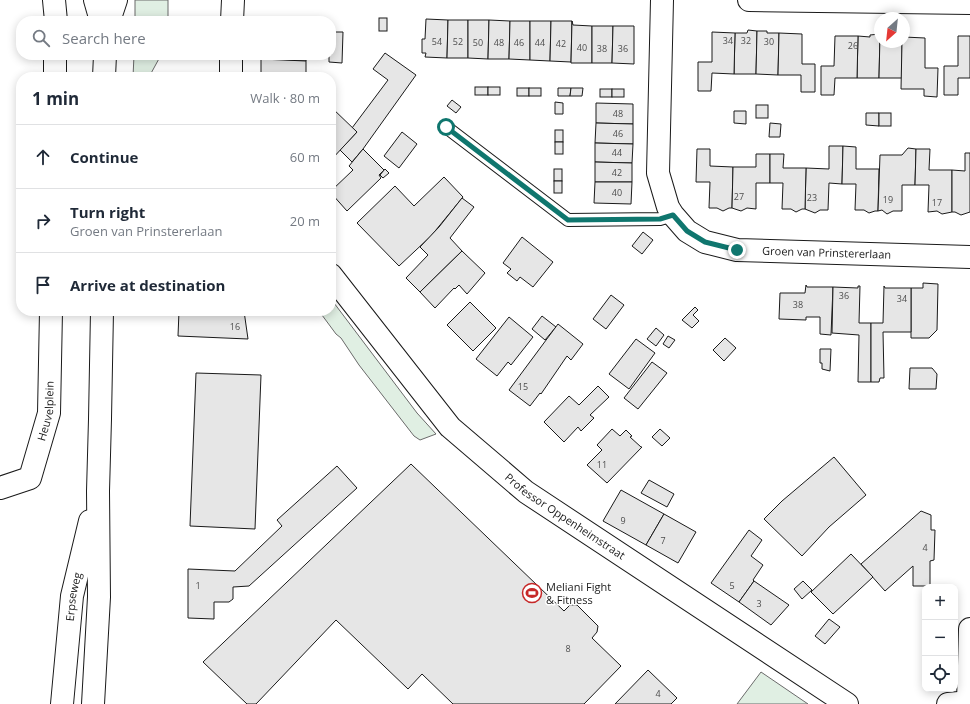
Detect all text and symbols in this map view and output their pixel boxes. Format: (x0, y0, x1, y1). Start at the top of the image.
north arrow (874, 12, 910, 48)
search box (16, 16, 336, 60)
icon: search (30, 27, 52, 49)
text: Search here (62, 28, 146, 48)
house number: 34 (723, 34, 733, 47)
house number: 32 (741, 34, 751, 47)
house number: 54 (432, 35, 442, 48)
house number: 52 (453, 35, 463, 48)
house number: 30 (764, 35, 774, 48)
house number: 50 (473, 36, 483, 49)
house number: 48 (494, 36, 504, 49)
house number: 46 (514, 36, 524, 49)
house number: 44 (535, 36, 545, 49)
house number: 42 (556, 37, 566, 50)
house number: 26 (848, 39, 858, 52)
house number: 40 (577, 41, 587, 54)
house number: 38 (597, 42, 607, 55)
house number: 36 (618, 42, 628, 55)
text: 1 min (32, 87, 79, 110)
text: Walk · 80 m (250, 89, 320, 107)
house number: 48 (613, 107, 623, 120)
route start (437, 118, 455, 136)
house number: 46 (613, 127, 623, 140)
icon: ahead (32, 146, 54, 168)
house number: 44 (612, 146, 622, 159)
text: Continue (70, 147, 138, 167)
text: 60 m (290, 148, 320, 166)
house number: 42 (612, 166, 622, 179)
house number: 40 (612, 186, 622, 199)
house number: 27 (734, 190, 744, 203)
house number: 23 (807, 191, 817, 204)
house number: 19 (883, 193, 893, 206)
house number: 17 (932, 196, 942, 209)
text: Turn right (70, 202, 145, 222)
icon: right (32, 210, 54, 232)
text: 20 m (290, 212, 320, 230)
text: Groen van Prinstererlaan (70, 222, 222, 240)
route end (728, 241, 746, 259)
street label: Groen van Prinstererlaan (762, 243, 891, 262)
icon: arrive (32, 274, 54, 296)
text: Arrive at destination (70, 275, 225, 295)
house number: 36 (839, 289, 849, 302)
house number: 34 (897, 292, 907, 305)
house number: 38 (793, 298, 803, 311)
house number: 16 (230, 320, 240, 333)
house number: 15 (518, 380, 528, 393)
street label: Heuvelplein (33, 381, 57, 443)
house number: 11 (597, 458, 607, 471)
street label: Professor Oppenheimstraat (502, 469, 628, 563)
house number: 9 (620, 514, 626, 527)
house number: 7 (660, 534, 666, 547)
house number: 4 (922, 541, 928, 554)
street label: Erpseweg (62, 571, 84, 622)
house number: 1 (195, 579, 201, 592)
place label: Meliani Fight & Fitness (546, 579, 611, 607)
house number: 5 (729, 579, 735, 592)
sports icon: Meliani Fight & Fitness (521, 582, 543, 604)
map controls (922, 584, 958, 692)
button: + (922, 584, 958, 620)
house number: 3 (756, 597, 762, 610)
button: − (922, 620, 958, 656)
house number: 8 (565, 642, 571, 655)
button: locate (922, 656, 958, 692)
house number: 4 (655, 687, 661, 700)

